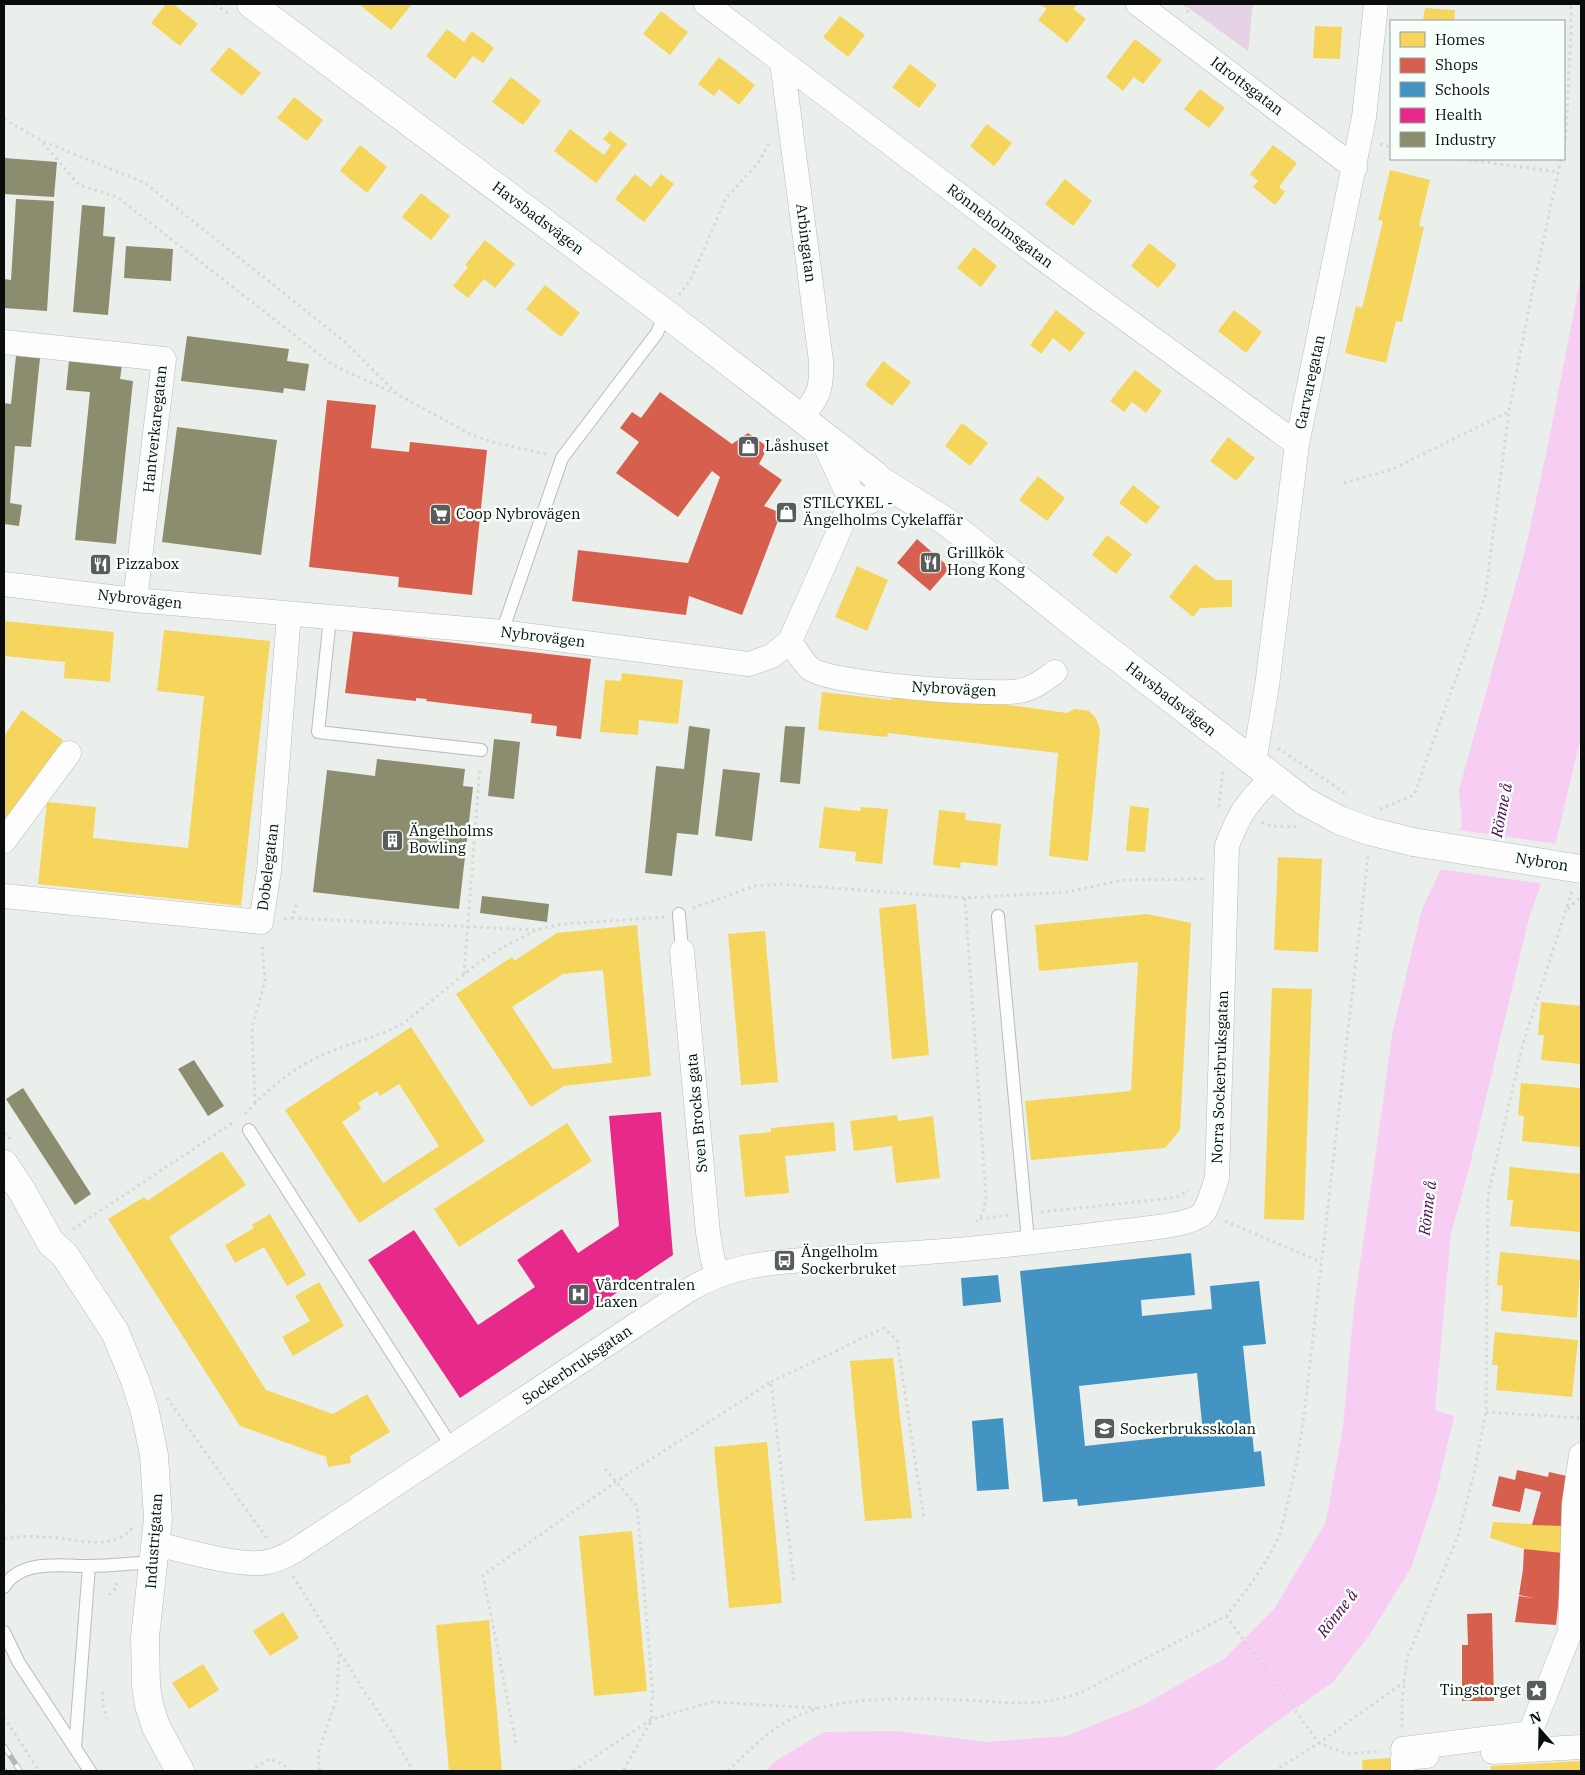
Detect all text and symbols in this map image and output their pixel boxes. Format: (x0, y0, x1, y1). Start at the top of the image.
legend (1390, 20, 1565, 160)
text: Homes (1435, 30, 1485, 49)
street label: Idrottsgatan (1207, 52, 1288, 119)
text: Shops (1435, 55, 1478, 74)
text: Schools (1435, 80, 1490, 99)
text: Health (1435, 105, 1482, 124)
text: Industry (1435, 130, 1496, 149)
street label: Havsbadsvägen (489, 177, 588, 259)
street label: Rönneholmsgatan (943, 179, 1058, 272)
street label: Arbingatan (792, 202, 821, 284)
street label: Garvaregatan (1290, 332, 1329, 431)
street label: Hantverkaregatan (138, 364, 171, 494)
shop icon: Låshuset (737, 434, 761, 458)
place label: Låshuset (765, 436, 829, 455)
place label: STILCYKEL - Ängelholms Cykelaffär (803, 493, 963, 529)
shop icon: STILCYKEL - Ängelholms Cykelaffär (775, 500, 799, 524)
supermarket icon: Coop Nybrovägen (428, 502, 452, 526)
place label: Coop Nybrovägen (456, 504, 581, 523)
place label: Grillkök Hong Kong (947, 543, 1025, 579)
restaurant icon: Grillkök Hong Kong (919, 550, 943, 574)
restaurant icon: Pizzabox (88, 552, 112, 576)
place label: Pizzabox (116, 554, 179, 573)
street label: Nybrovägen (97, 585, 184, 612)
street label: Nybrovägen (500, 622, 587, 651)
street label: Havsbadsvägen (1122, 657, 1221, 740)
street label: Nybrovägen (911, 677, 997, 700)
water label: Rönne å (1486, 781, 1516, 840)
place label: Ängelholms Bowling (409, 821, 493, 857)
street label: Dobelegatan (253, 822, 282, 912)
building icon: Ängelholms Bowling (381, 828, 405, 852)
street label: Nybron (1514, 848, 1570, 875)
street label: Norra Sockerbruksgatan (1207, 989, 1232, 1164)
street label: Sven Brocks gata (682, 1052, 711, 1174)
water label: Rönne å (1414, 1179, 1440, 1238)
place label: Ängelholm Sockerbruket (801, 1242, 896, 1278)
bus stop icon: Ängelholm Sockerbruket (773, 1249, 797, 1273)
place label: Vårdcentralen Laxen (595, 1275, 696, 1311)
hospital icon: Vårdcentralen Laxen (567, 1282, 591, 1306)
street label: Sockerbruksgatan (518, 1320, 636, 1408)
school or university icon: Sockerbruksskolan (1092, 1417, 1116, 1441)
place label: Sockerbruksskolan (1120, 1419, 1257, 1438)
street label: Industrigatan (141, 1492, 166, 1590)
water label: Rönne å (1312, 1585, 1362, 1642)
place icon: Tingstorget (1525, 1678, 1549, 1702)
place label: Tingstorget (1440, 1680, 1521, 1699)
north arrow (1515, 1705, 1565, 1755)
text: N (1527, 1707, 1544, 1728)

